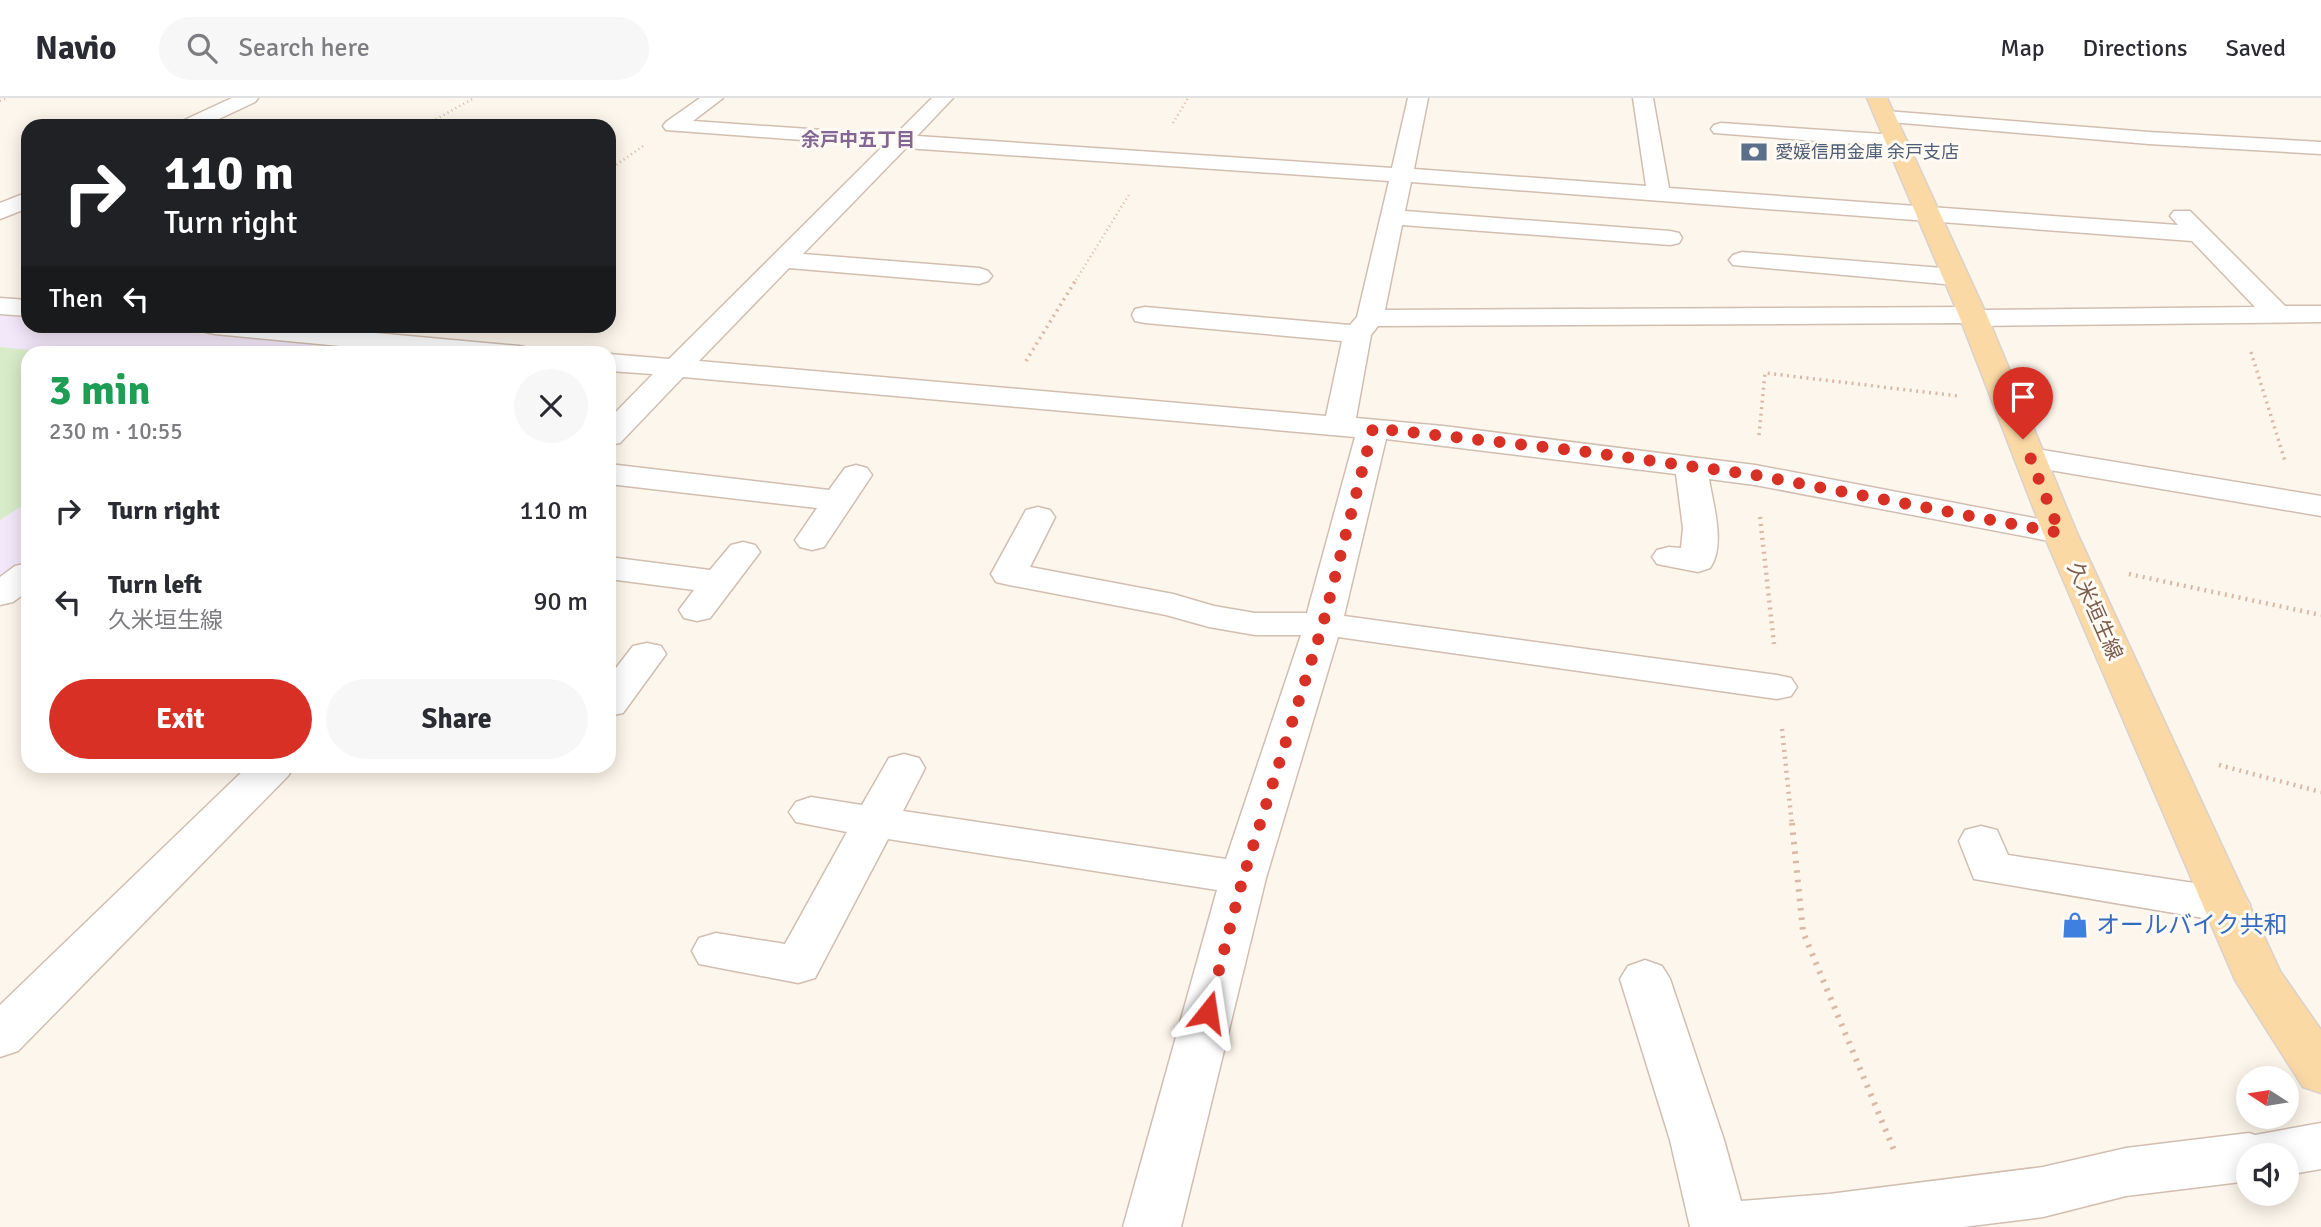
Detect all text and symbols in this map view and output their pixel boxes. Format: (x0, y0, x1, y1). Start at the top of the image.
search box (159, 17, 649, 80)
text: Navio (35, 28, 117, 69)
icon: search (183, 29, 221, 67)
text: Search here (239, 32, 370, 64)
text: Map (2000, 33, 2045, 63)
text: Directions (2083, 33, 2188, 63)
text: Saved (2226, 33, 2286, 63)
district label: 余戸中五丁目 (801, 128, 915, 152)
bank icon: 愛媛信用金庫 余戸支店 (1739, 137, 1769, 167)
place label: 愛媛信用金庫 余戸支店 (1775, 141, 1959, 163)
text: 110 m (164, 143, 294, 203)
icon: right (49, 147, 140, 238)
text: Turn right (164, 203, 297, 242)
icon: left (117, 280, 155, 318)
text: Then (49, 283, 103, 315)
text: 3 min (49, 365, 150, 416)
pin (1993, 367, 2053, 439)
button: close (514, 369, 588, 443)
icon: arrive (2004, 378, 2042, 416)
text: 230 m · 10:55 (49, 417, 183, 446)
icon: right (49, 492, 87, 530)
text: Turn right (108, 495, 220, 527)
text: 110 m (519, 495, 588, 527)
street label: 久米垣生線 (2062, 558, 2128, 664)
text: Turn left (108, 569, 202, 601)
icon: left (49, 583, 87, 621)
text: 90 m (533, 586, 588, 618)
text: 久米垣生線 (108, 606, 223, 635)
button: Exit (49, 679, 312, 759)
button: Share (326, 679, 588, 759)
shop icon: オールバイク共和 (2060, 910, 2090, 940)
place label: オールバイク共和 (2096, 910, 2288, 940)
position arrow (1171, 975, 1245, 1049)
north arrow (2236, 1066, 2300, 1129)
map controls (2236, 1066, 2299, 1206)
button: sound (2236, 1143, 2299, 1206)

